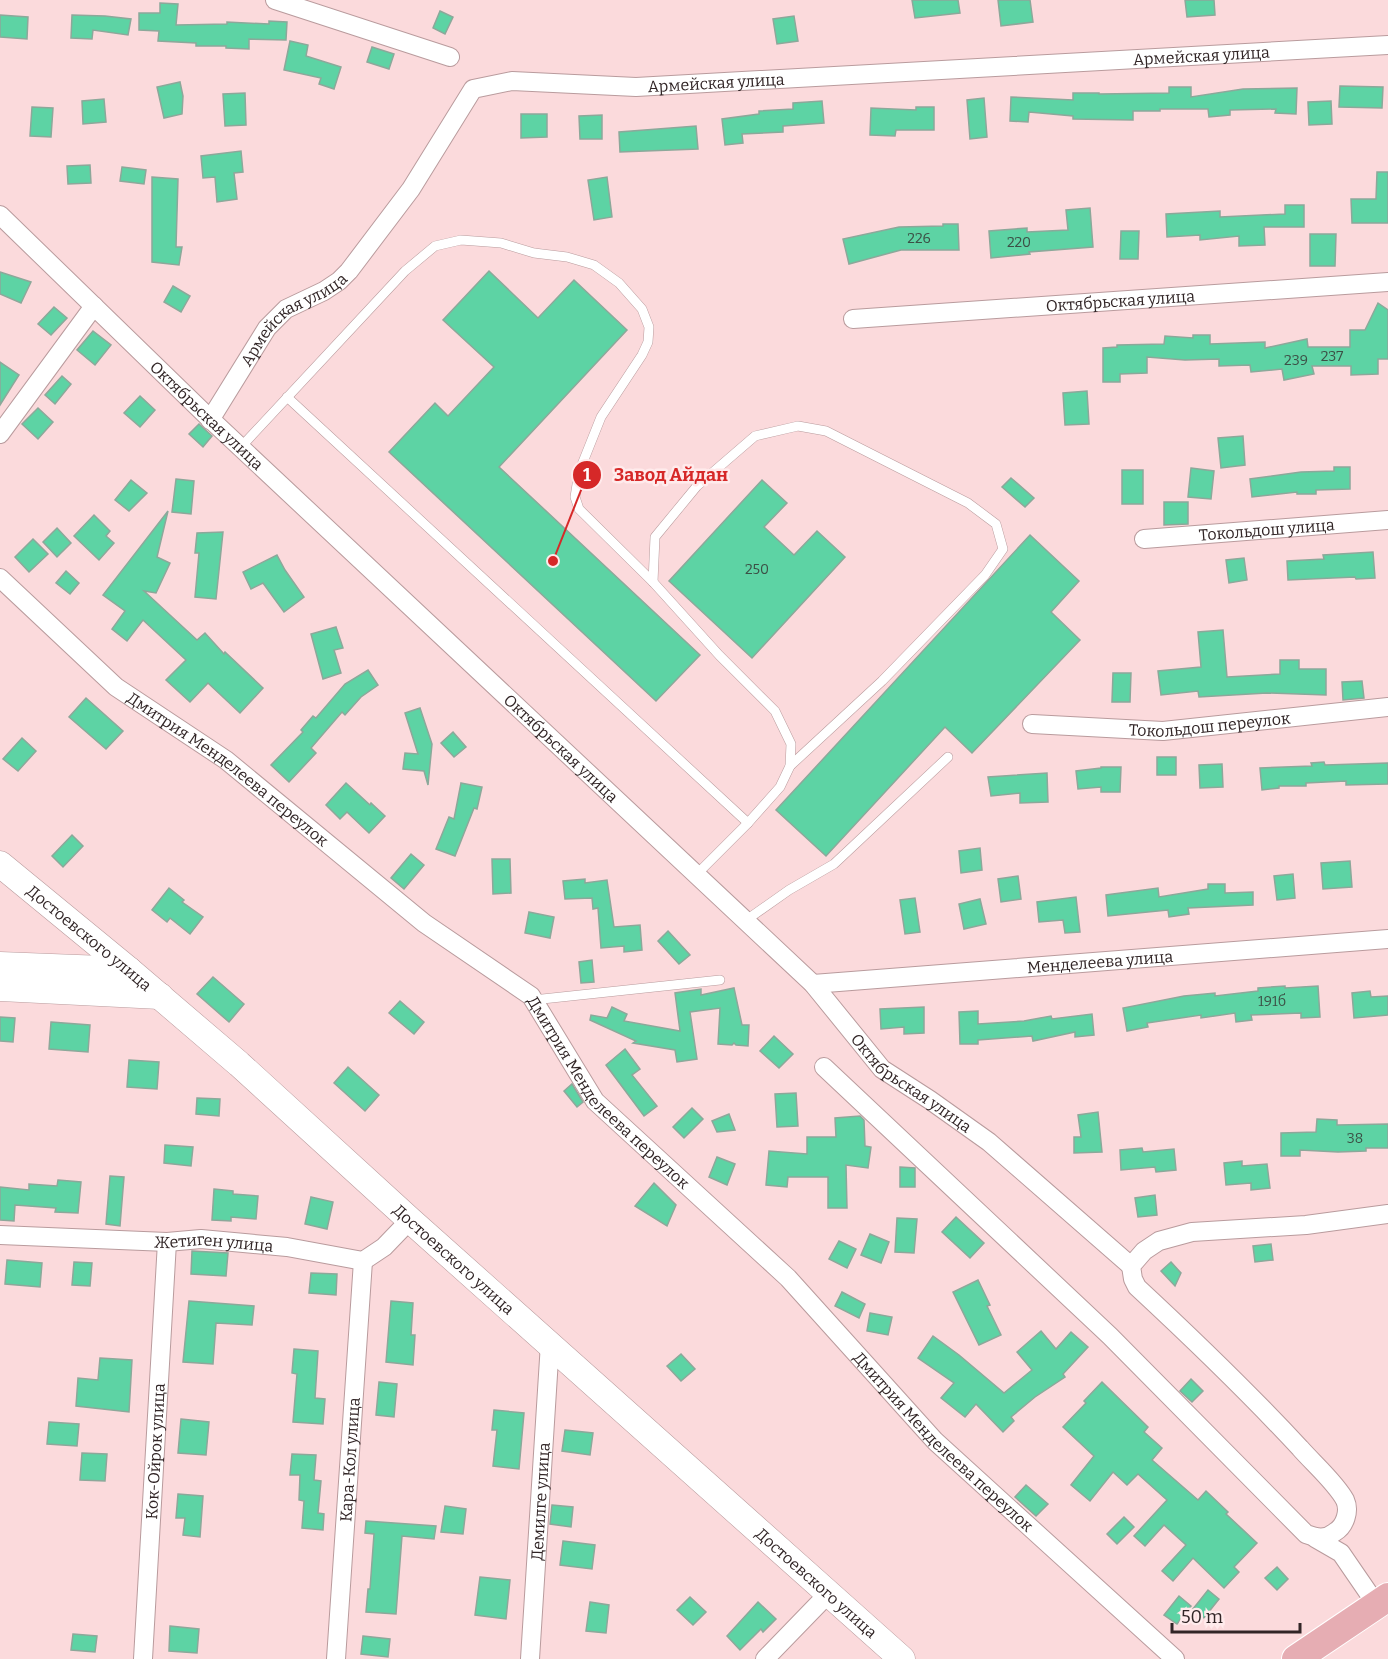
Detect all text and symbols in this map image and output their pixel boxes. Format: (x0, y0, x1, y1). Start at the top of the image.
street label: Армейская улица (1132, 42, 1271, 69)
street label: Армейская улица (647, 69, 785, 96)
house number: 226 (907, 230, 931, 247)
house number: 220 (1007, 234, 1031, 251)
street label: Армейская улица (236, 269, 351, 369)
street label: Октябрьская улица (1045, 286, 1196, 315)
house number: 237 (1321, 348, 1343, 365)
house number: 239 (1284, 352, 1308, 369)
street label: Октябрьская улица (146, 357, 268, 474)
callout: Завод Айдан (572, 457, 740, 493)
text: 1 (583, 464, 591, 486)
text: Завод Айдан (614, 464, 728, 486)
street label: Токольдош улица (1198, 515, 1336, 544)
house number: 250 (745, 561, 769, 578)
street label: Дмитрия Менделеева переулок (124, 688, 333, 850)
street label: Октябрьская улица (500, 690, 622, 806)
street label: Токольдош переулок (1128, 708, 1292, 741)
street label: Достоевского улица (23, 881, 156, 995)
street label: Менделеева улица (1026, 946, 1174, 977)
street label: Дмитрия Менделеева переулок (524, 992, 694, 1193)
house number: 191б (1258, 993, 1286, 1010)
street label: Октябрьская улица (847, 1029, 976, 1136)
house number: 38 (1347, 1130, 1363, 1147)
street label: Достоевского улица (390, 1200, 519, 1318)
street label: Жетиген улица (154, 1229, 274, 1255)
street label: Дмитрия Менделеева переулок (850, 1348, 1038, 1536)
street label: Кок-Ойрок улица (142, 1382, 168, 1520)
street label: Кара-Кол улица (336, 1396, 363, 1522)
street label: Демилге улица (527, 1442, 553, 1561)
street label: Достоевского улица (752, 1524, 881, 1642)
scale bar (1172, 1596, 1300, 1634)
text: 50 m (1181, 1606, 1223, 1628)

